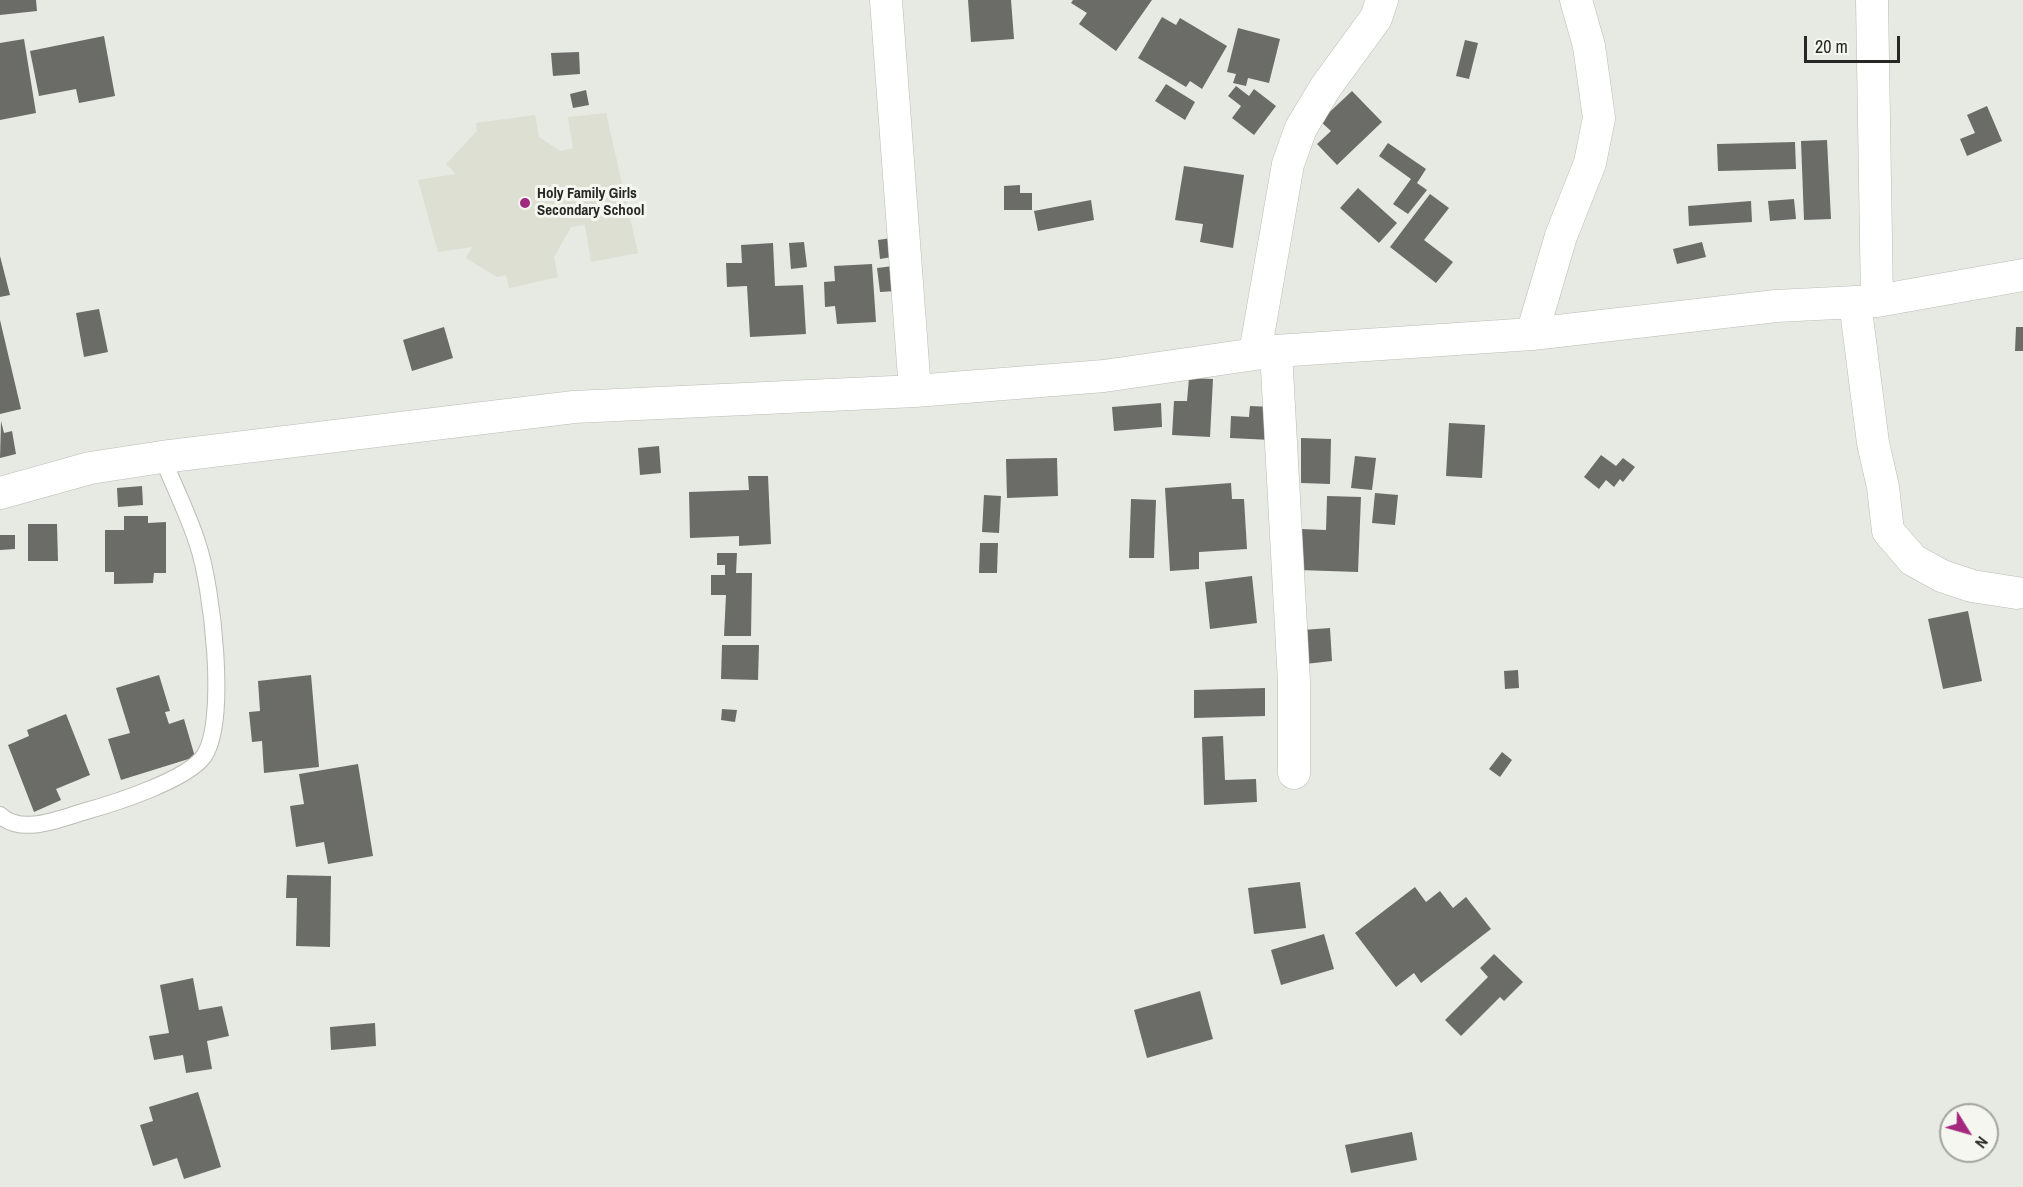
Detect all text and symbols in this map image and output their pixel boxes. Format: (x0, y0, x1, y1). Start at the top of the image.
scale bar (1807, 24, 1903, 62)
text: 20 m (1815, 34, 1848, 59)
place label: Holy Family Girls Secondary School (537, 185, 644, 220)
marker: Holy Family Girls Secondary School (518, 196, 532, 210)
north arrow (1939, 1103, 1999, 1163)
text: N (1970, 1132, 1993, 1153)

